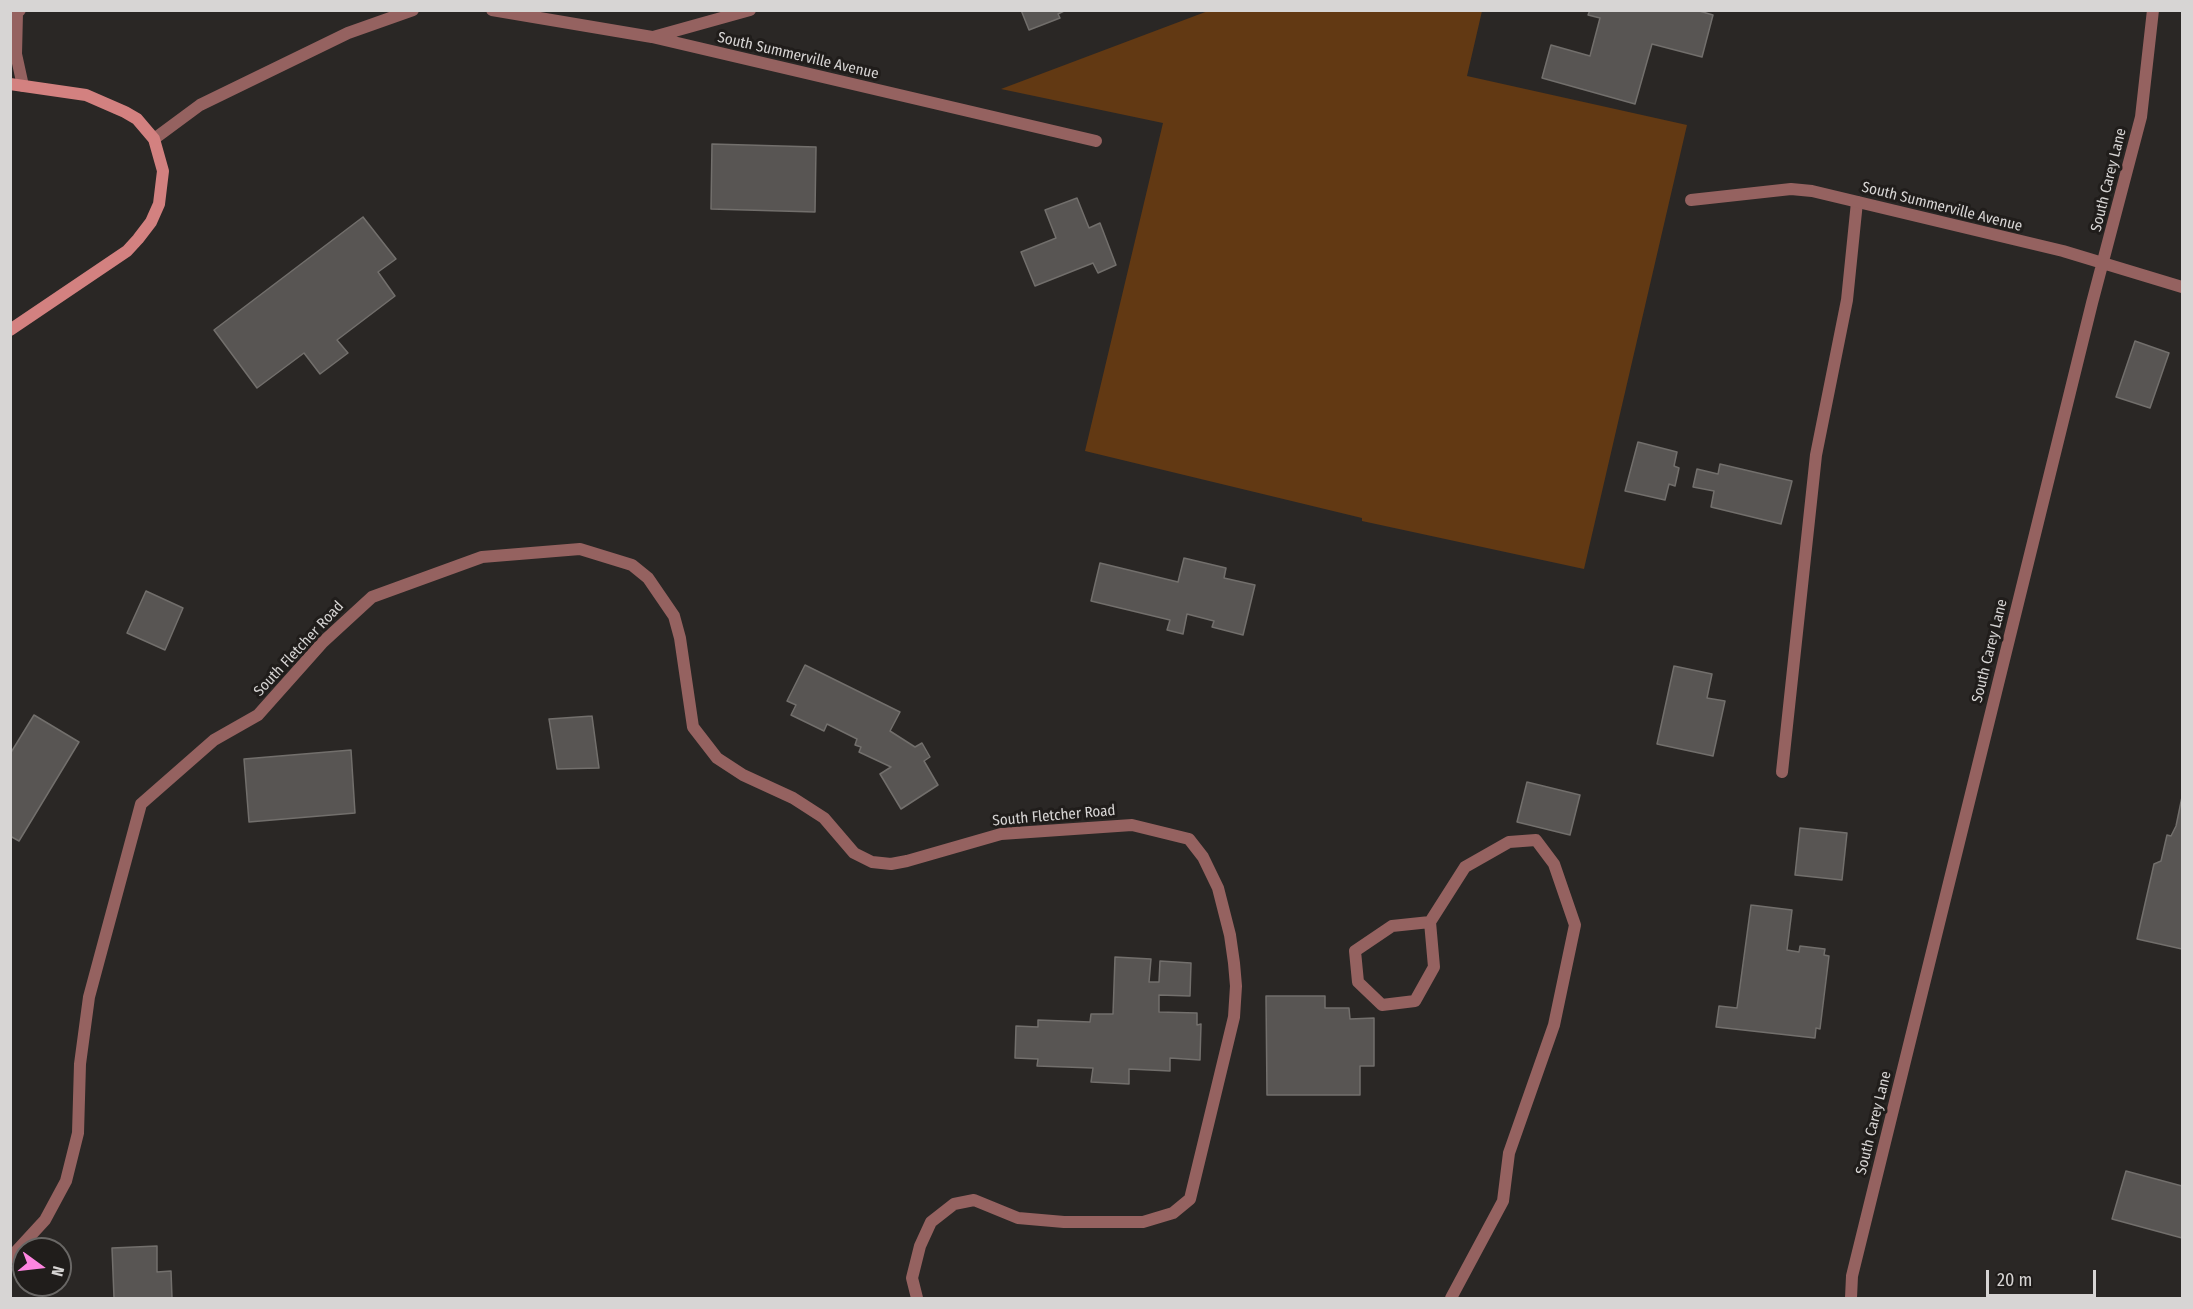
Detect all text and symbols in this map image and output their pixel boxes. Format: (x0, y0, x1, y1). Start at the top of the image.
street label: South Summerville Avenue (716, 29, 880, 83)
street label: South Carey Lane (2087, 126, 2131, 234)
street label: South Summerville Avenue (1860, 178, 2024, 236)
street label: South Carey Lane (1968, 597, 2012, 705)
street label: South Fletcher Road (250, 598, 348, 700)
street label: South Fletcher Road (992, 802, 1116, 830)
street label: South Carey Lane (1852, 1069, 1896, 1177)
north arrow (12, 1237, 72, 1297)
scale bar (1989, 1258, 2098, 1296)
text: N (48, 1264, 68, 1278)
text: 20 m (1997, 1269, 2032, 1291)

